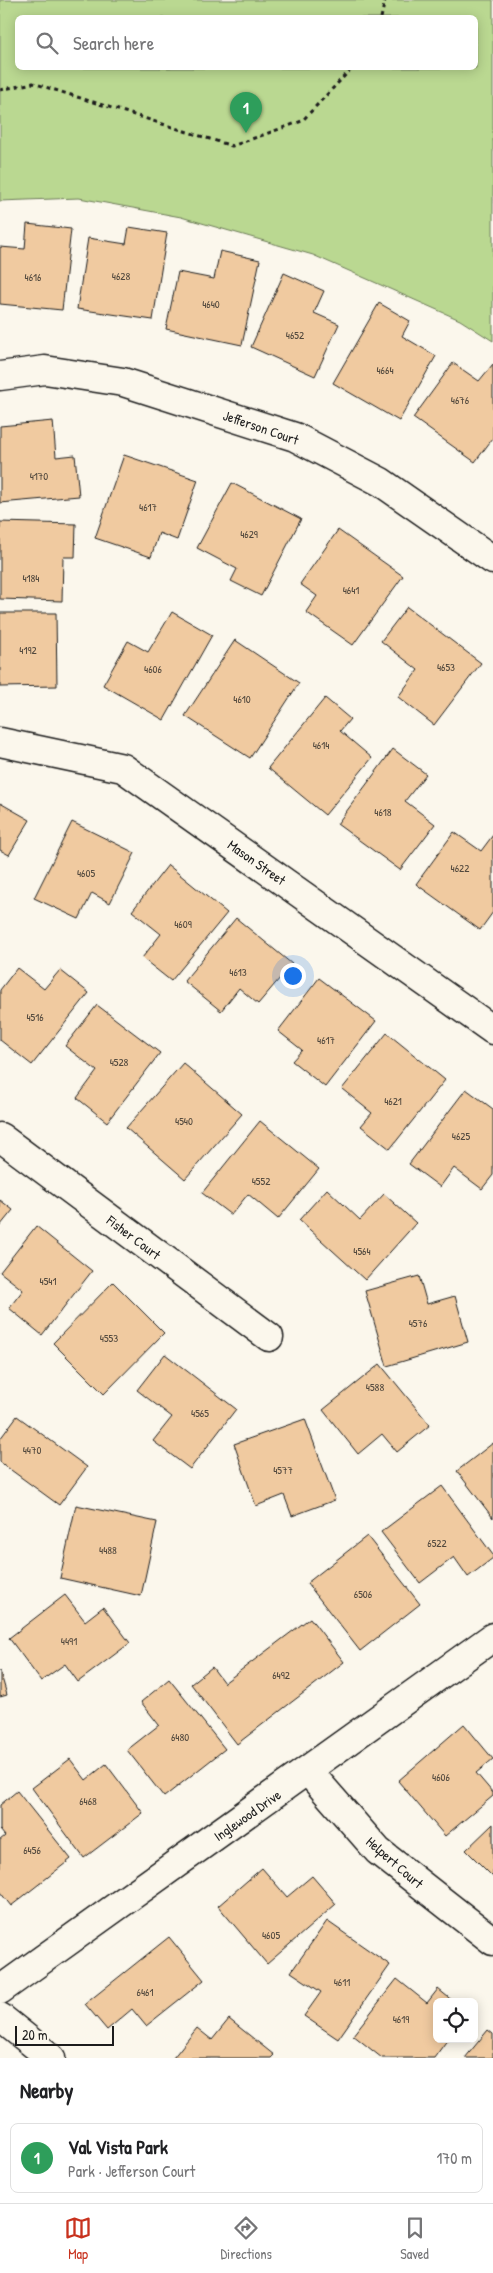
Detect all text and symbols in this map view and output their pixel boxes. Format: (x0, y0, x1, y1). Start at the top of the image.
search box (15, 15, 478, 70)
icon: search (33, 29, 61, 57)
text: Search here (73, 30, 154, 56)
pin: 1 (230, 92, 262, 133)
house number: 4628 (112, 269, 130, 283)
house number: 4616 (25, 270, 42, 284)
house number: 4640 (202, 297, 220, 311)
house number: 4652 (286, 328, 304, 342)
house number: 4664 (376, 363, 394, 377)
house number: 4676 (451, 393, 470, 407)
street label: Jefferson Court (221, 405, 302, 449)
house number: 4170 (30, 469, 48, 483)
house number: 4617 (139, 500, 157, 514)
house number: 4629 (240, 527, 258, 541)
house number: 4184 (22, 571, 40, 585)
house number: 4641 (343, 583, 359, 597)
house number: 4192 (19, 643, 37, 657)
house number: 4653 (437, 660, 455, 674)
house number: 4606 (144, 662, 163, 676)
house number: 4610 (233, 692, 251, 706)
house number: 4614 (313, 738, 329, 752)
house number: 4618 (374, 805, 392, 819)
street label: Mason Street (224, 835, 290, 889)
house number: 4622 (451, 861, 469, 875)
house number: 4605 (77, 866, 95, 880)
house number: 4609 (174, 917, 192, 931)
your location (280, 963, 306, 989)
house number: 4613 (229, 965, 247, 979)
house number: 4516 (26, 1010, 44, 1024)
house number: 4617 (317, 1033, 335, 1047)
house number: 4528 (110, 1055, 129, 1069)
house number: 4621 (384, 1094, 402, 1108)
house number: 4540 (175, 1114, 193, 1128)
house number: 4625 (452, 1129, 470, 1143)
house number: 4552 (252, 1174, 270, 1188)
street label: Fisher Court (102, 1210, 165, 1264)
house number: 4564 (353, 1244, 371, 1258)
house number: 4541 (40, 1274, 56, 1288)
house number: 4576 (409, 1316, 428, 1330)
house number: 4553 (100, 1331, 118, 1345)
house number: 4588 (366, 1380, 384, 1394)
house number: 4565 (191, 1406, 209, 1420)
house number: 4470 (23, 1443, 41, 1457)
house number: 4577 (273, 1463, 293, 1477)
house number: 6522 (427, 1536, 447, 1550)
house number: 4488 (99, 1543, 117, 1557)
house number: 6506 (354, 1587, 373, 1601)
house number: 4491 (61, 1634, 77, 1648)
house number: 6492 (272, 1668, 290, 1682)
house number: 6480 (171, 1730, 189, 1744)
house number: 4606 (432, 1770, 451, 1784)
street label: Inglewood Drive (210, 1785, 285, 1846)
house number: 6468 (79, 1794, 97, 1808)
street label: Helpert Court (362, 1832, 428, 1893)
house number: 6456 (23, 1843, 41, 1857)
house number: 4605 (262, 1928, 280, 1942)
house number: 4611 (334, 1975, 350, 1989)
house number: 6461 (137, 1985, 153, 1999)
map controls (433, 1998, 478, 2043)
button: locate (433, 1998, 478, 2043)
house number: 4619 (393, 2012, 409, 2026)
scale bar (15, 2023, 114, 2046)
text: 20 m (22, 2025, 48, 2044)
text: Nearby (20, 2076, 73, 2105)
text: Val Vista Park (68, 2134, 168, 2160)
text: 1 (34, 2147, 40, 2169)
text: 170 m (437, 2147, 472, 2169)
text: Park · Jefferson Court (68, 2160, 195, 2182)
tab: Map (64, 2214, 92, 2263)
tab: Directions (220, 2214, 272, 2263)
tab: Saved (400, 2214, 429, 2263)

